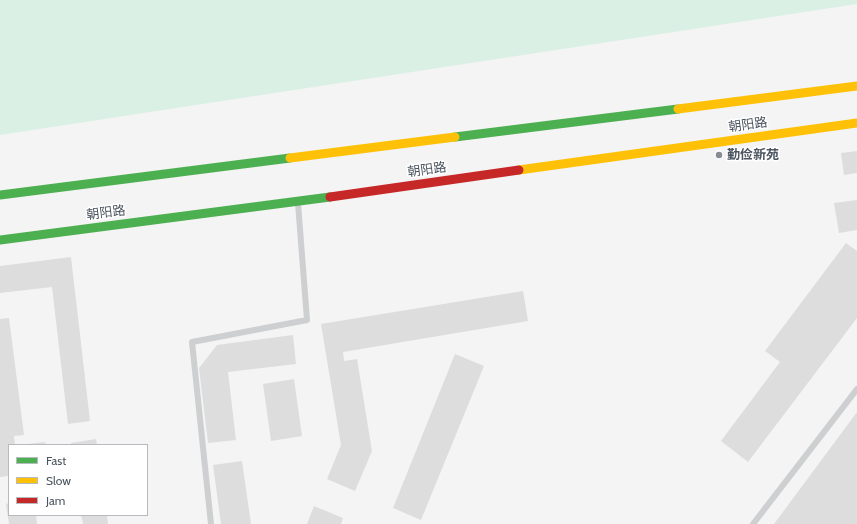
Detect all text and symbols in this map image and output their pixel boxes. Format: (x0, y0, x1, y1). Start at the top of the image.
street label: 朝阳路 (728, 115, 768, 135)
place label: 勤俭新苑 (727, 147, 779, 163)
marker: 勤俭新苑 (714, 150, 724, 160)
street label: 朝阳路 (407, 160, 447, 180)
street label: 朝阳路 (86, 203, 126, 223)
legend (8, 444, 148, 516)
text: Fast (46, 453, 66, 468)
text: Slow (46, 473, 71, 488)
text: Jam (46, 493, 65, 508)

